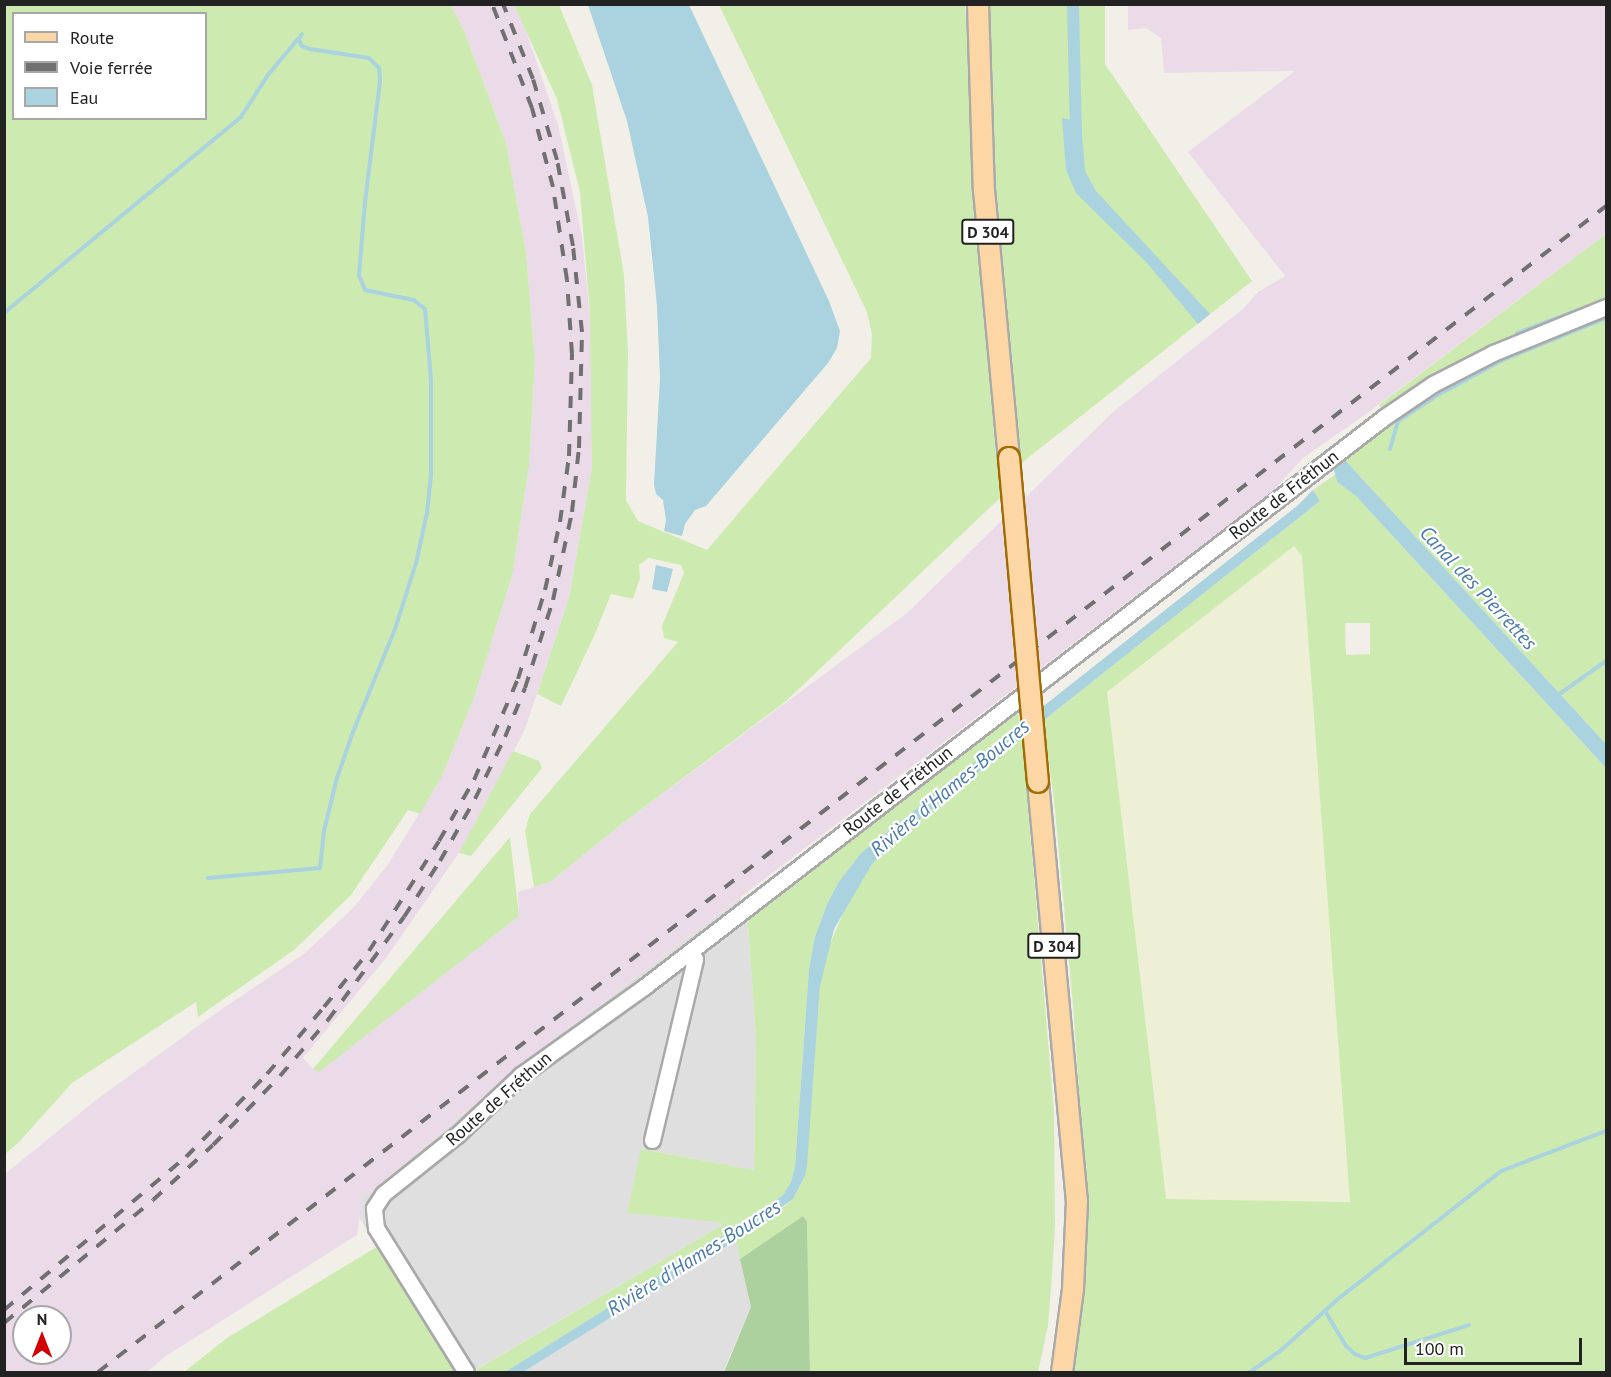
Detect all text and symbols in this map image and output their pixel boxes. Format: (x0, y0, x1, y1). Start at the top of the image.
legend (12, 12, 207, 120)
text: Route (70, 26, 114, 49)
text: Voie ferrée (70, 56, 153, 79)
text: Eau (70, 86, 98, 109)
road number: D 304 (961, 219, 1015, 245)
street label: Route de Fréthun (1225, 446, 1343, 544)
water label: Canal des Pierrettes (1414, 521, 1542, 655)
water label: Rivière d'Hames-Boucres (866, 714, 1034, 862)
street label: Route de Fréthun (839, 742, 957, 840)
road number: D 304 (1027, 933, 1081, 959)
street label: Route de Fréthun (442, 1047, 556, 1151)
water label: Rivière d'Hames-Boucres (603, 1195, 785, 1321)
north arrow (12, 1305, 72, 1365)
text: N (37, 1309, 47, 1329)
scale bar (1407, 1326, 1586, 1364)
text: 100 m (1415, 1337, 1464, 1360)

